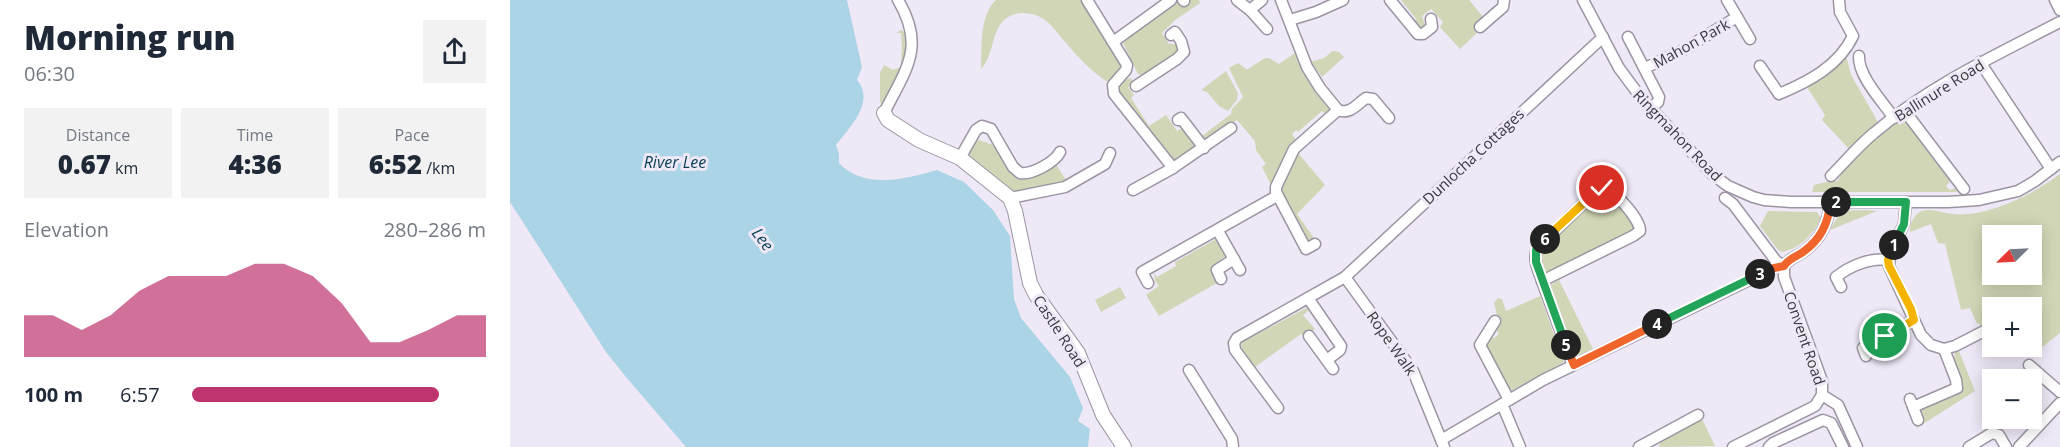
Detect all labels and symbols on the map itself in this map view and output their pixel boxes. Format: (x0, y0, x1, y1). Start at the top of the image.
street label: Mahon Park (1649, 14, 1733, 72)
street label: Ballinure Road (1890, 54, 1988, 126)
street label: Ringmahon Road (1629, 85, 1727, 185)
street label: Dunlocha Cottages (1418, 104, 1528, 208)
water label: River Lee (644, 151, 706, 173)
pin (1576, 162, 1627, 213)
pin: 2 (1821, 187, 1851, 217)
water label: Lee (747, 223, 779, 255)
pin: 6 (1530, 224, 1560, 254)
north arrow (1982, 225, 2042, 285)
pin: 1 (1879, 230, 1909, 260)
pin: 3 (1745, 259, 1775, 289)
street label: Convent Road (1780, 288, 1830, 388)
street label: Castle Road (1029, 291, 1091, 371)
street label: Rope Walk (1363, 307, 1421, 379)
pin: 4 (1642, 309, 1672, 339)
pin (1859, 310, 1910, 361)
pin: 5 (1551, 330, 1581, 360)

